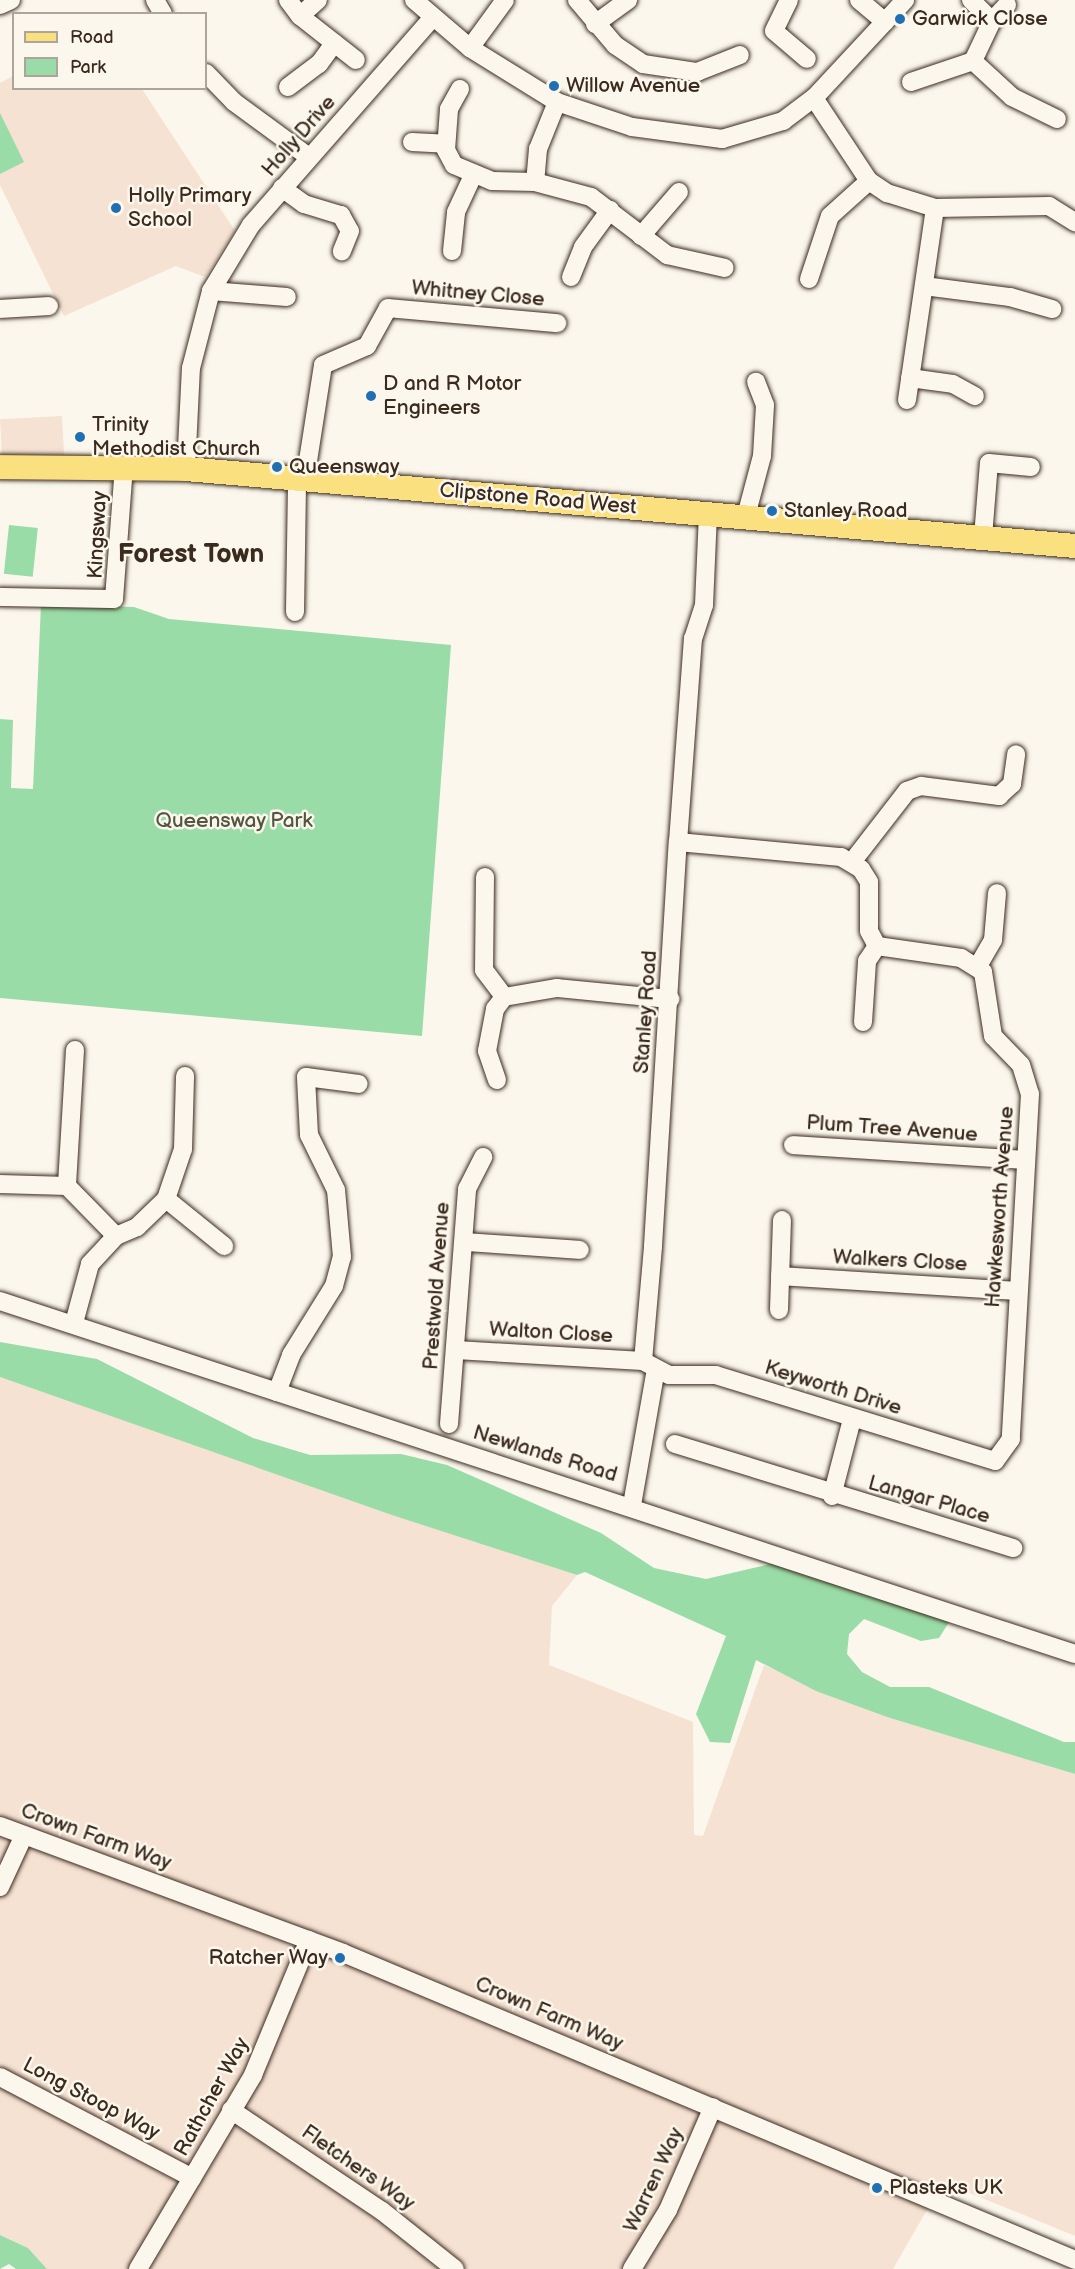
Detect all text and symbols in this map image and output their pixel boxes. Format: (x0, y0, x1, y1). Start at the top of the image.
place label: Garwick Close (912, 6, 1048, 32)
legend (12, 12, 207, 90)
marker: Garwick Close (893, 12, 907, 26)
text: Road (70, 27, 114, 48)
text: Park (70, 57, 106, 78)
place label: Willow Avenue (566, 73, 700, 99)
marker: Willow Avenue (547, 79, 561, 93)
street label: Holly Drive (256, 90, 342, 182)
place label: Holly Primary School (128, 183, 253, 233)
marker: Holly Primary School (109, 201, 123, 215)
street label: Whitney Close (410, 276, 546, 312)
place label: D and R Motor Engineers (383, 371, 521, 421)
marker: D and R Motor Engineers (364, 389, 378, 403)
place label: Trinity Methodist Church (92, 412, 260, 462)
marker: Trinity Methodist Church (73, 430, 87, 444)
place label: Queensway (289, 454, 399, 480)
marker: Queensway (270, 460, 284, 474)
street label: Clipstone Road West (438, 478, 638, 520)
street label: Kingsway (83, 490, 113, 580)
place label: Stanley Road (784, 498, 909, 524)
marker: Stanley Road (765, 504, 779, 518)
district label: Forest Town (118, 539, 264, 571)
park label: Queensway Park (155, 808, 313, 834)
street label: Stanley Road (629, 949, 663, 1075)
street label: Hawkesworth Avenue (980, 1105, 1020, 1309)
street label: Plum Tree Avenue (805, 1110, 979, 1148)
street label: Prestwold Avenue (419, 1201, 455, 1371)
street label: Walkers Close (832, 1245, 968, 1277)
street label: Walton Close (488, 1317, 614, 1349)
street label: Keyworth Drive (761, 1355, 905, 1421)
street label: Newlands Road (470, 1420, 620, 1488)
street label: Langar Place (865, 1471, 993, 1529)
street label: Crown Farm Way (17, 1798, 175, 1876)
place label: Ratcher Way (208, 1945, 328, 1971)
marker: Ratcher Way (333, 1951, 347, 1965)
street label: Crown Farm Way (471, 1971, 627, 2057)
street label: Rathcher Way (169, 2033, 255, 2161)
street label: Long Stoop Way (18, 2052, 164, 2146)
street label: Fletchers Way (296, 2119, 420, 2217)
street label: Warren Way (619, 2123, 689, 2237)
place label: Plasteks UK (889, 2175, 1003, 2201)
marker: Plasteks UK (870, 2181, 884, 2195)

